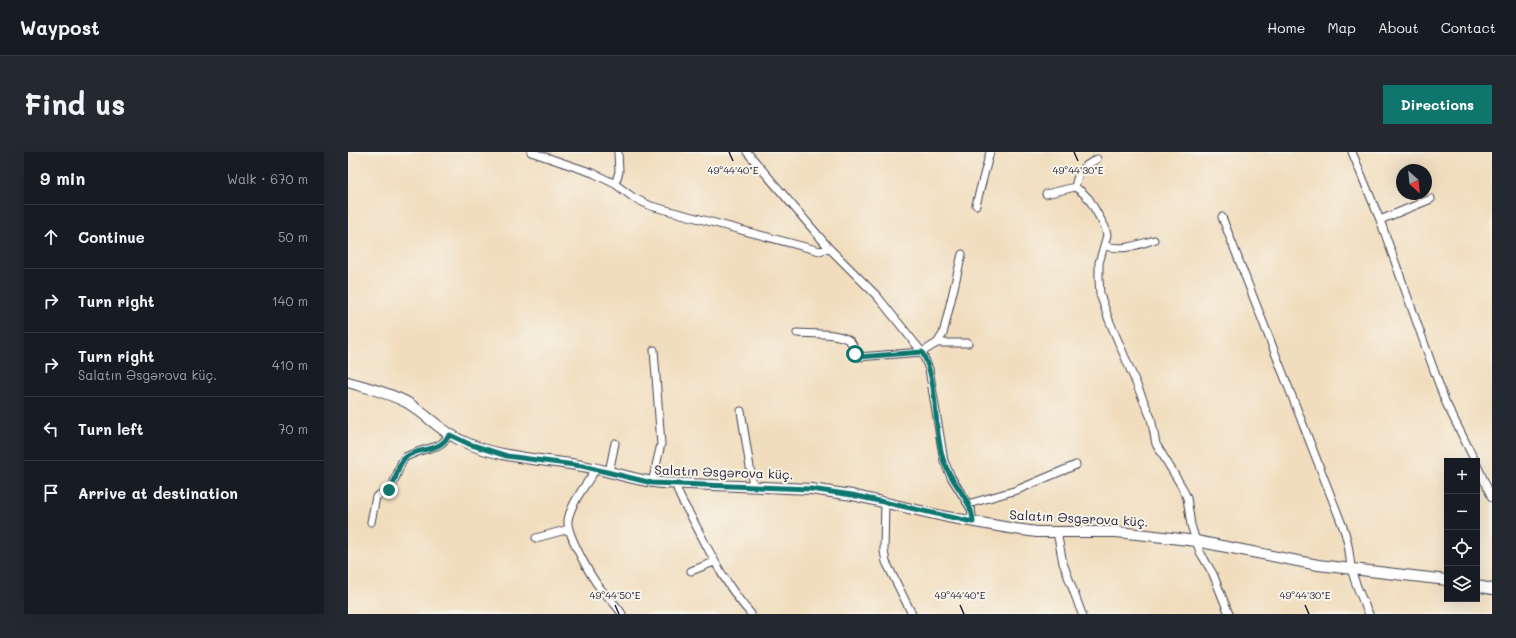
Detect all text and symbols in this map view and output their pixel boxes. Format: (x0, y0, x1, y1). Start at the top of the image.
text: Waypost (20, 15, 100, 40)
text: Home (1267, 18, 1305, 37)
text: Map (1327, 18, 1356, 37)
text: About (1378, 18, 1419, 37)
text: Contact (1441, 18, 1496, 37)
button: Directions (1383, 85, 1492, 124)
text: Find us (24, 86, 125, 122)
text: 49°44'40"E (708, 163, 759, 177)
text: 49°44'30"E (1053, 163, 1104, 177)
north arrow (1396, 164, 1432, 200)
text: 9 min (40, 167, 85, 189)
text: Walk · 670 m (227, 170, 308, 187)
icon: ahead (40, 226, 62, 248)
text: Continue (78, 227, 145, 247)
text: 50 m (278, 228, 308, 245)
icon: right (40, 290, 62, 312)
text: Turn right (78, 291, 155, 311)
text: 140 m (272, 292, 308, 309)
route start (846, 345, 864, 363)
text: Turn right (78, 346, 155, 366)
icon: right (40, 354, 62, 376)
text: 410 m (272, 356, 308, 373)
text: Salatın Əsgərova küç. (78, 366, 217, 383)
icon: left (40, 418, 62, 440)
text: Turn left (78, 419, 143, 439)
text: 70 m (278, 420, 308, 437)
map controls (1444, 458, 1480, 602)
button: + (1444, 458, 1480, 494)
street label: Salatın Əsgərova küç. (654, 461, 794, 482)
route end (380, 481, 398, 499)
icon: arrive (40, 482, 62, 504)
text: Arrive at destination (78, 483, 238, 503)
button: − (1444, 494, 1480, 530)
street label: Salatın Əsgərova küç. (1009, 505, 1149, 530)
button: locate (1444, 530, 1480, 566)
button: layers (1444, 566, 1480, 602)
text: 49°44'50"E (590, 588, 641, 602)
text: 49°44'40"E (935, 588, 986, 602)
text: 49°44'30"E (1280, 588, 1331, 602)

